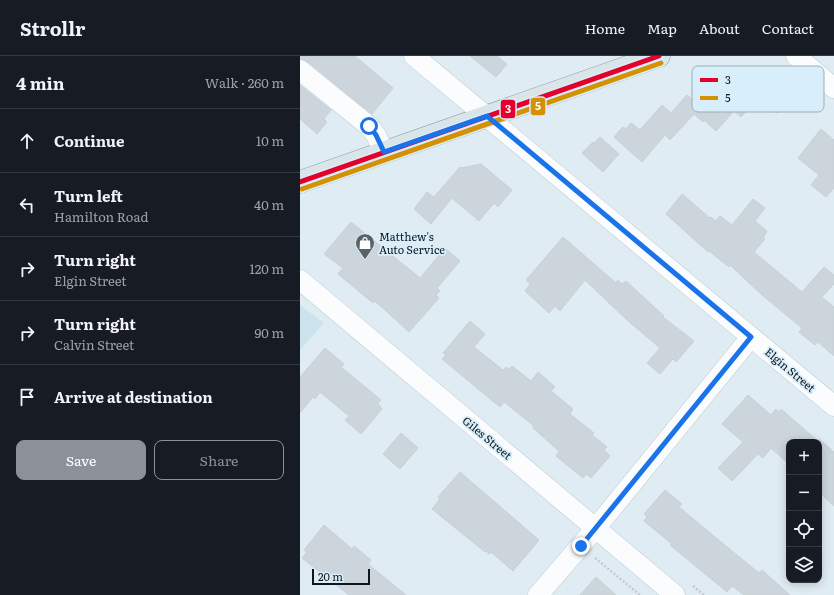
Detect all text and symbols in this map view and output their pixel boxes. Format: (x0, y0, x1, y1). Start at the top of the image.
text: Strollr (20, 14, 85, 42)
text: Home (585, 18, 625, 38)
text: Map (647, 18, 677, 38)
text: About (699, 18, 740, 38)
text: Contact (762, 18, 814, 38)
legend (692, 66, 824, 112)
text: 4 min (16, 70, 65, 95)
text: 3 (725, 71, 731, 87)
text: Walk · 260 m (205, 73, 284, 92)
text: 5 (725, 89, 731, 105)
line badge: 5 (530, 97, 546, 116)
text: 5 (535, 97, 541, 113)
line badge: 3 (500, 99, 516, 119)
text: 3 (505, 100, 511, 116)
route start (360, 117, 378, 135)
text: Continue (54, 129, 124, 152)
icon: ahead (16, 130, 38, 152)
text: 10 m (256, 131, 284, 150)
text: Turn left (54, 184, 123, 207)
icon: left (16, 194, 38, 216)
text: 40 m (254, 195, 284, 214)
text: Hamilton Road (54, 207, 148, 226)
place label: Matthew's Auto Service (379, 228, 445, 257)
shop icon: Matthew's Auto Service (354, 232, 376, 260)
text: Turn right (54, 248, 136, 271)
icon: right (16, 258, 38, 280)
text: 120 m (249, 259, 284, 278)
text: Elgin Street (54, 271, 127, 290)
text: Turn right (54, 312, 136, 335)
icon: right (16, 322, 38, 344)
text: 90 m (254, 323, 284, 342)
text: Calvin Street (54, 335, 134, 354)
street label: Elgin Street (762, 343, 820, 395)
text: Arrive at destination (54, 385, 213, 408)
icon: arrive (16, 386, 38, 408)
street label: Giles Street (460, 412, 516, 463)
map controls (786, 439, 822, 583)
button: + (786, 439, 822, 475)
button: Save (16, 440, 146, 480)
button: Share (154, 440, 284, 480)
button: − (786, 475, 822, 511)
button: locate (786, 511, 822, 547)
route end (572, 537, 590, 555)
button: layers (786, 547, 822, 583)
scale bar (312, 567, 370, 586)
text: 20 m (318, 568, 343, 584)

